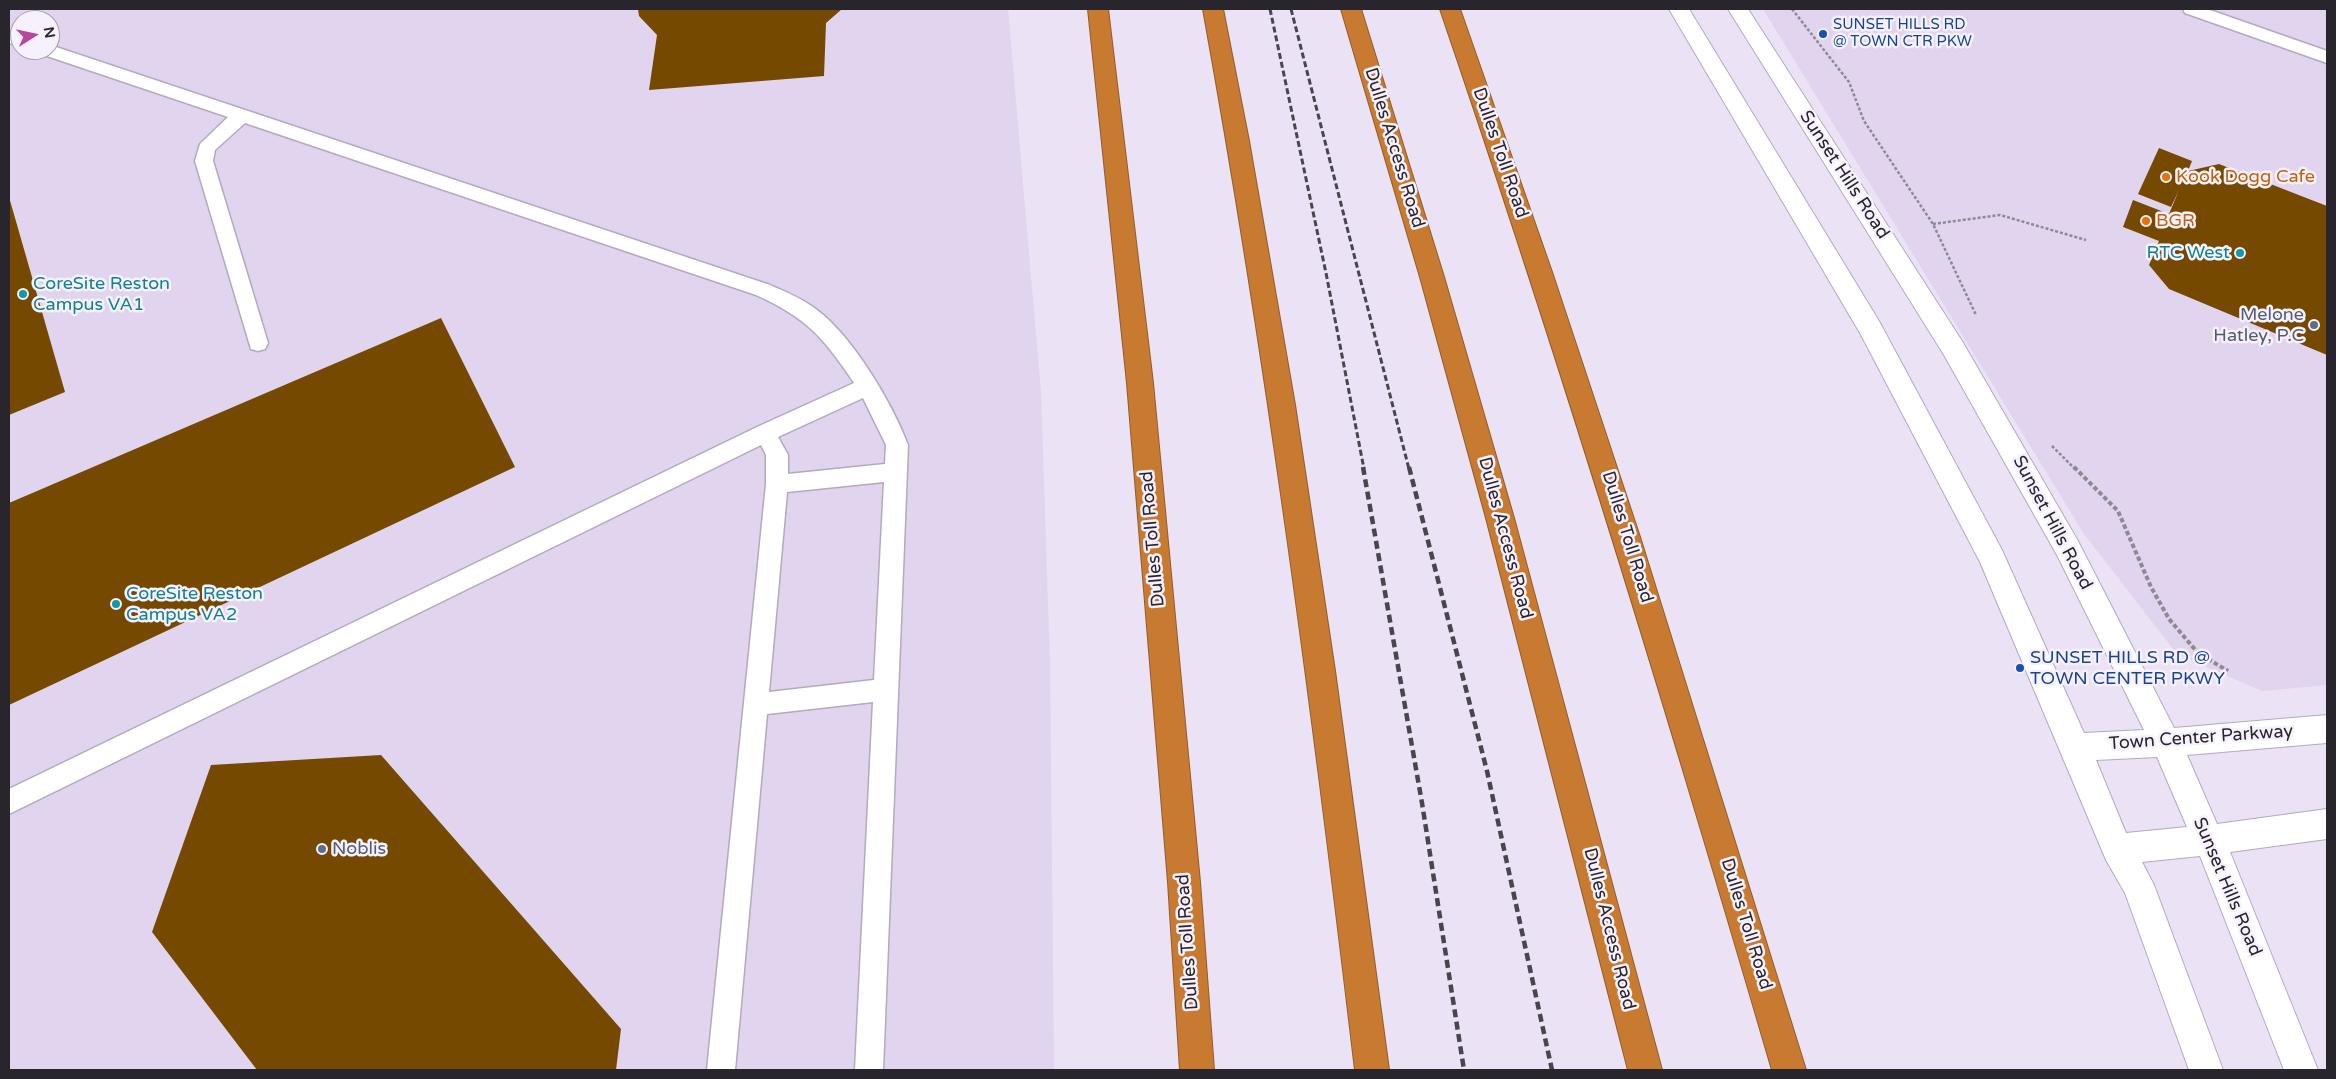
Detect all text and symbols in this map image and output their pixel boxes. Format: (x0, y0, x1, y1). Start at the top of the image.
north arrow (10, 10, 60, 60)
place label: SUNSET HILLS RD @ TOWN CTR PKW (1833, 16, 1972, 51)
text: N (40, 25, 59, 39)
marker: SUNSET HILLS RD @ TOWN CTR PKW (1817, 28, 1829, 40)
street label: Dulles Access Road (1359, 65, 1429, 231)
street label: Dulles Toll Road (1468, 85, 1532, 221)
street label: Sunset Hills Road (1794, 107, 1894, 243)
place label: Kook Dogg Cafe (2176, 166, 2315, 188)
marker: Kook Dogg Cafe (2160, 171, 2172, 183)
place label: BGR (2156, 210, 2195, 232)
marker: BGR (2140, 215, 2152, 227)
place label: RTC West (2146, 242, 2230, 264)
marker: RTC West (2234, 247, 2246, 259)
place label: CoreSite Reston Campus VA1 (33, 273, 170, 316)
marker: CoreSite Reston Campus VA1 (17, 288, 29, 300)
place label: Melone Hatley, P.C (2213, 304, 2304, 346)
marker: Melone Hatley, P.C (2308, 319, 2320, 331)
street label: Sunset Hills Road (2008, 452, 2096, 594)
street label: Dulles Access Road (1473, 455, 1537, 621)
street label: Dulles Toll Road (1597, 469, 1657, 605)
street label: Dulles Toll Road (1136, 470, 1170, 608)
place label: CoreSite Reston Campus VA2 (126, 583, 263, 626)
marker: CoreSite Reston Campus VA2 (110, 598, 122, 610)
place label: SUNSET HILLS RD @ TOWN CENTER PKWY (2030, 647, 2225, 690)
marker: SUNSET HILLS RD @ TOWN CENTER PKWY (2014, 662, 2026, 674)
street label: Town Center Parkway (2108, 721, 2294, 755)
street label: Sunset Hills Road (2188, 814, 2266, 960)
place label: Noblis (332, 838, 386, 860)
marker: Noblis (316, 843, 328, 855)
street label: Dulles Access Road (1578, 846, 1640, 1012)
street label: Dulles Toll Road (1716, 856, 1776, 992)
street label: Dulles Toll Road (1172, 873, 1204, 1011)

